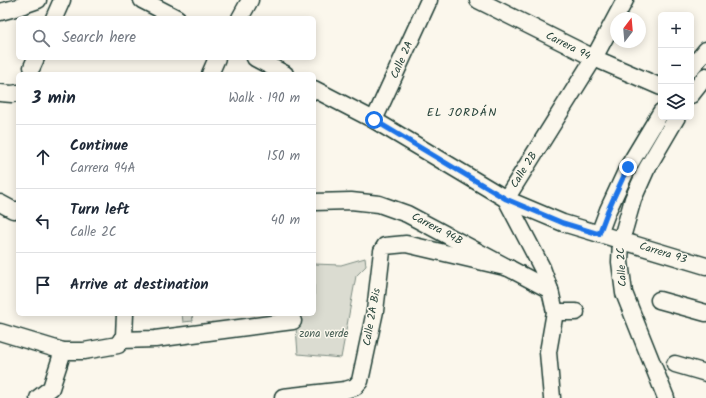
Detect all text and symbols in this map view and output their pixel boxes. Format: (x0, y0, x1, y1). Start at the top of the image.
north arrow (610, 12, 646, 48)
map controls (658, 12, 694, 120)
button: + (658, 12, 694, 48)
search box (16, 16, 316, 60)
text: Search here (62, 26, 136, 50)
icon: search (30, 27, 52, 49)
street label: Carrera 94 (542, 27, 594, 65)
street label: Calle 2A (386, 38, 418, 82)
button: − (658, 48, 694, 84)
button: layers (658, 84, 694, 120)
text: 3 min (32, 85, 76, 112)
text: Walk · 190 m (228, 88, 300, 109)
district label: EL JORDÁN (427, 103, 497, 122)
route start (365, 111, 383, 129)
text: Continue (70, 134, 128, 158)
icon: ahead (32, 146, 54, 168)
text: 150 m (267, 146, 300, 167)
street label: Calle 2B (506, 148, 542, 192)
text: Carrera 94A (70, 158, 135, 179)
route end (619, 158, 637, 176)
text: Turn left (70, 198, 130, 222)
street label: Carrera 94B (408, 208, 466, 250)
icon: left (32, 210, 54, 232)
text: 40 m (271, 210, 300, 231)
text: Calle 2C (70, 222, 117, 243)
street label: Carrera 93 (637, 237, 689, 269)
street label: Calle 2C (612, 246, 632, 287)
text: Arrive at destination (70, 273, 209, 297)
icon: arrive (32, 274, 54, 296)
street label: Calle 2A Bis (358, 286, 386, 347)
park label: zona verde (300, 325, 349, 343)

